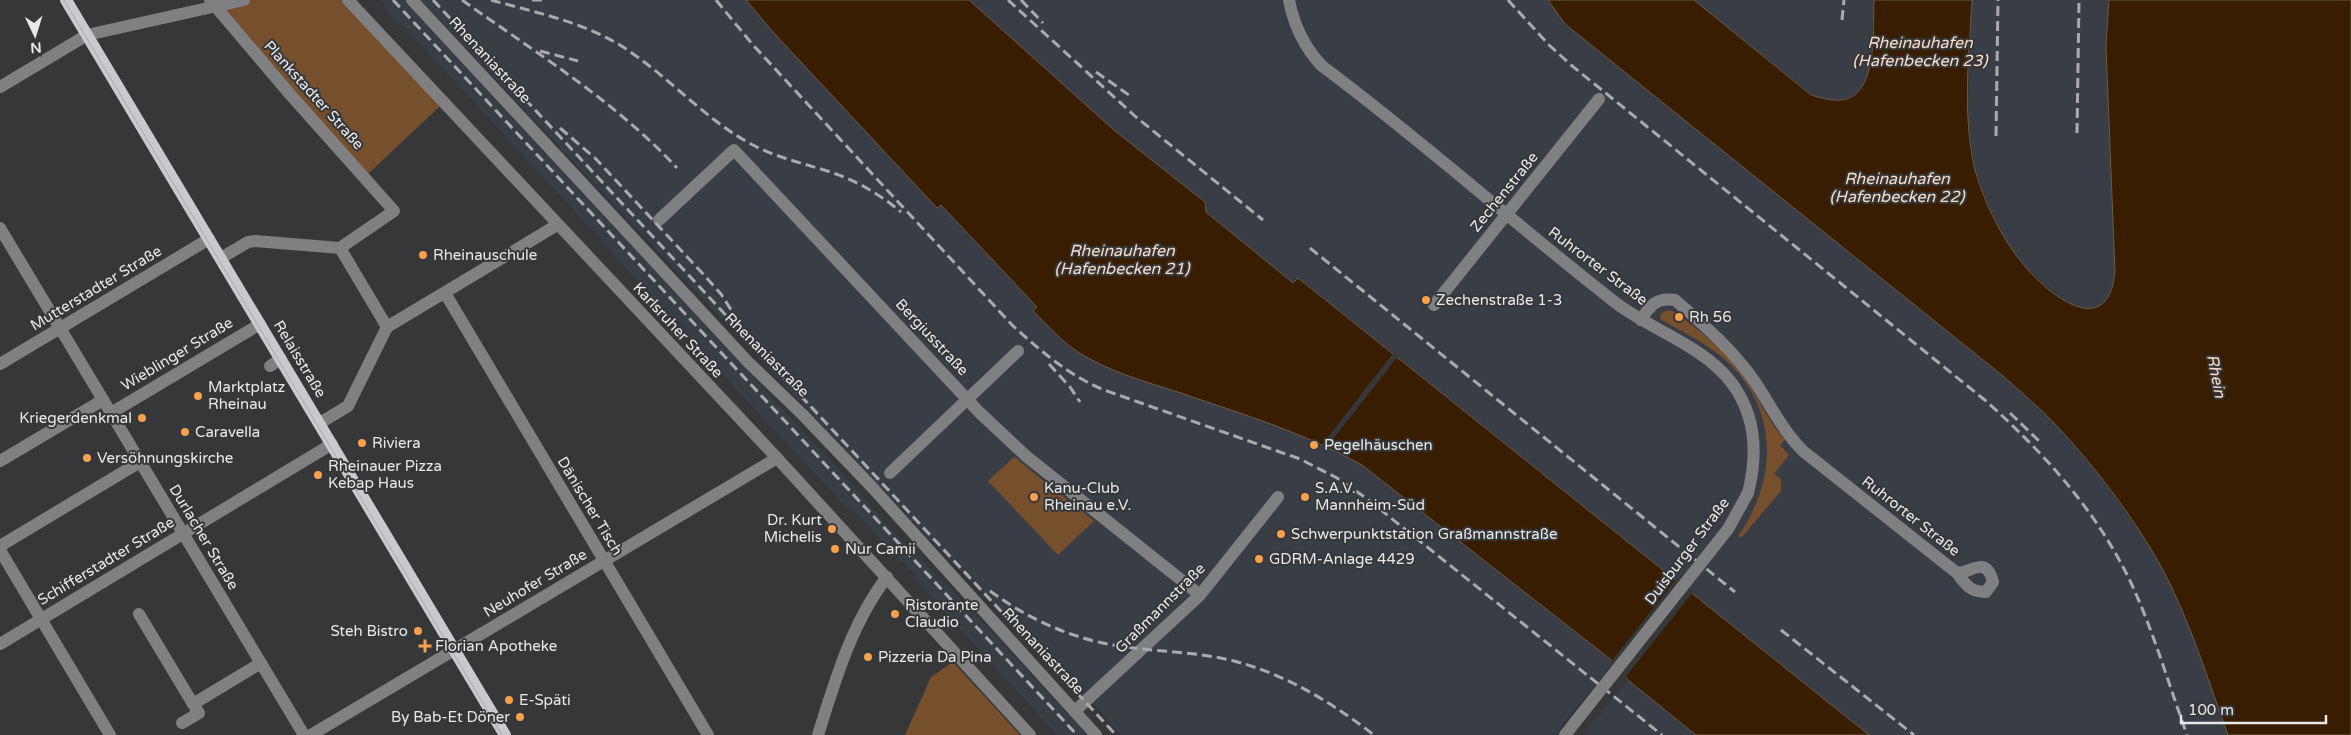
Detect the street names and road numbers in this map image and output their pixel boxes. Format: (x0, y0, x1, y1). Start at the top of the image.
street label: Rhenaniastraße (445, 13, 535, 107)
street label: Plankstadter Straße (260, 37, 368, 153)
street label: Zechenstraße (1466, 148, 1542, 236)
street label: Ruhrorter Straße (1545, 223, 1651, 309)
street label: Mutterstadter Straße (27, 242, 165, 334)
street label: Karlsruher Straße (629, 279, 727, 381)
street label: Bergiusstraße (892, 295, 972, 379)
street label: Rhenaniastraße (721, 309, 813, 401)
street label: Wieblinger Straße (118, 313, 236, 395)
street label: Relaisstraße (270, 317, 330, 401)
street label: Dänischer Tisch (553, 453, 627, 559)
street label: Ruhrorter Straße (1858, 472, 1964, 560)
street label: Durlacher Straße (165, 481, 243, 593)
street label: Duisburger Straße (1641, 494, 1733, 608)
street label: Schifferstadter Straße (34, 513, 178, 609)
street label: Neuhofer Straße (480, 545, 590, 621)
street label: Graßmannstraße (1111, 559, 1209, 657)
street label: Rhenaniastraße (998, 604, 1088, 698)

